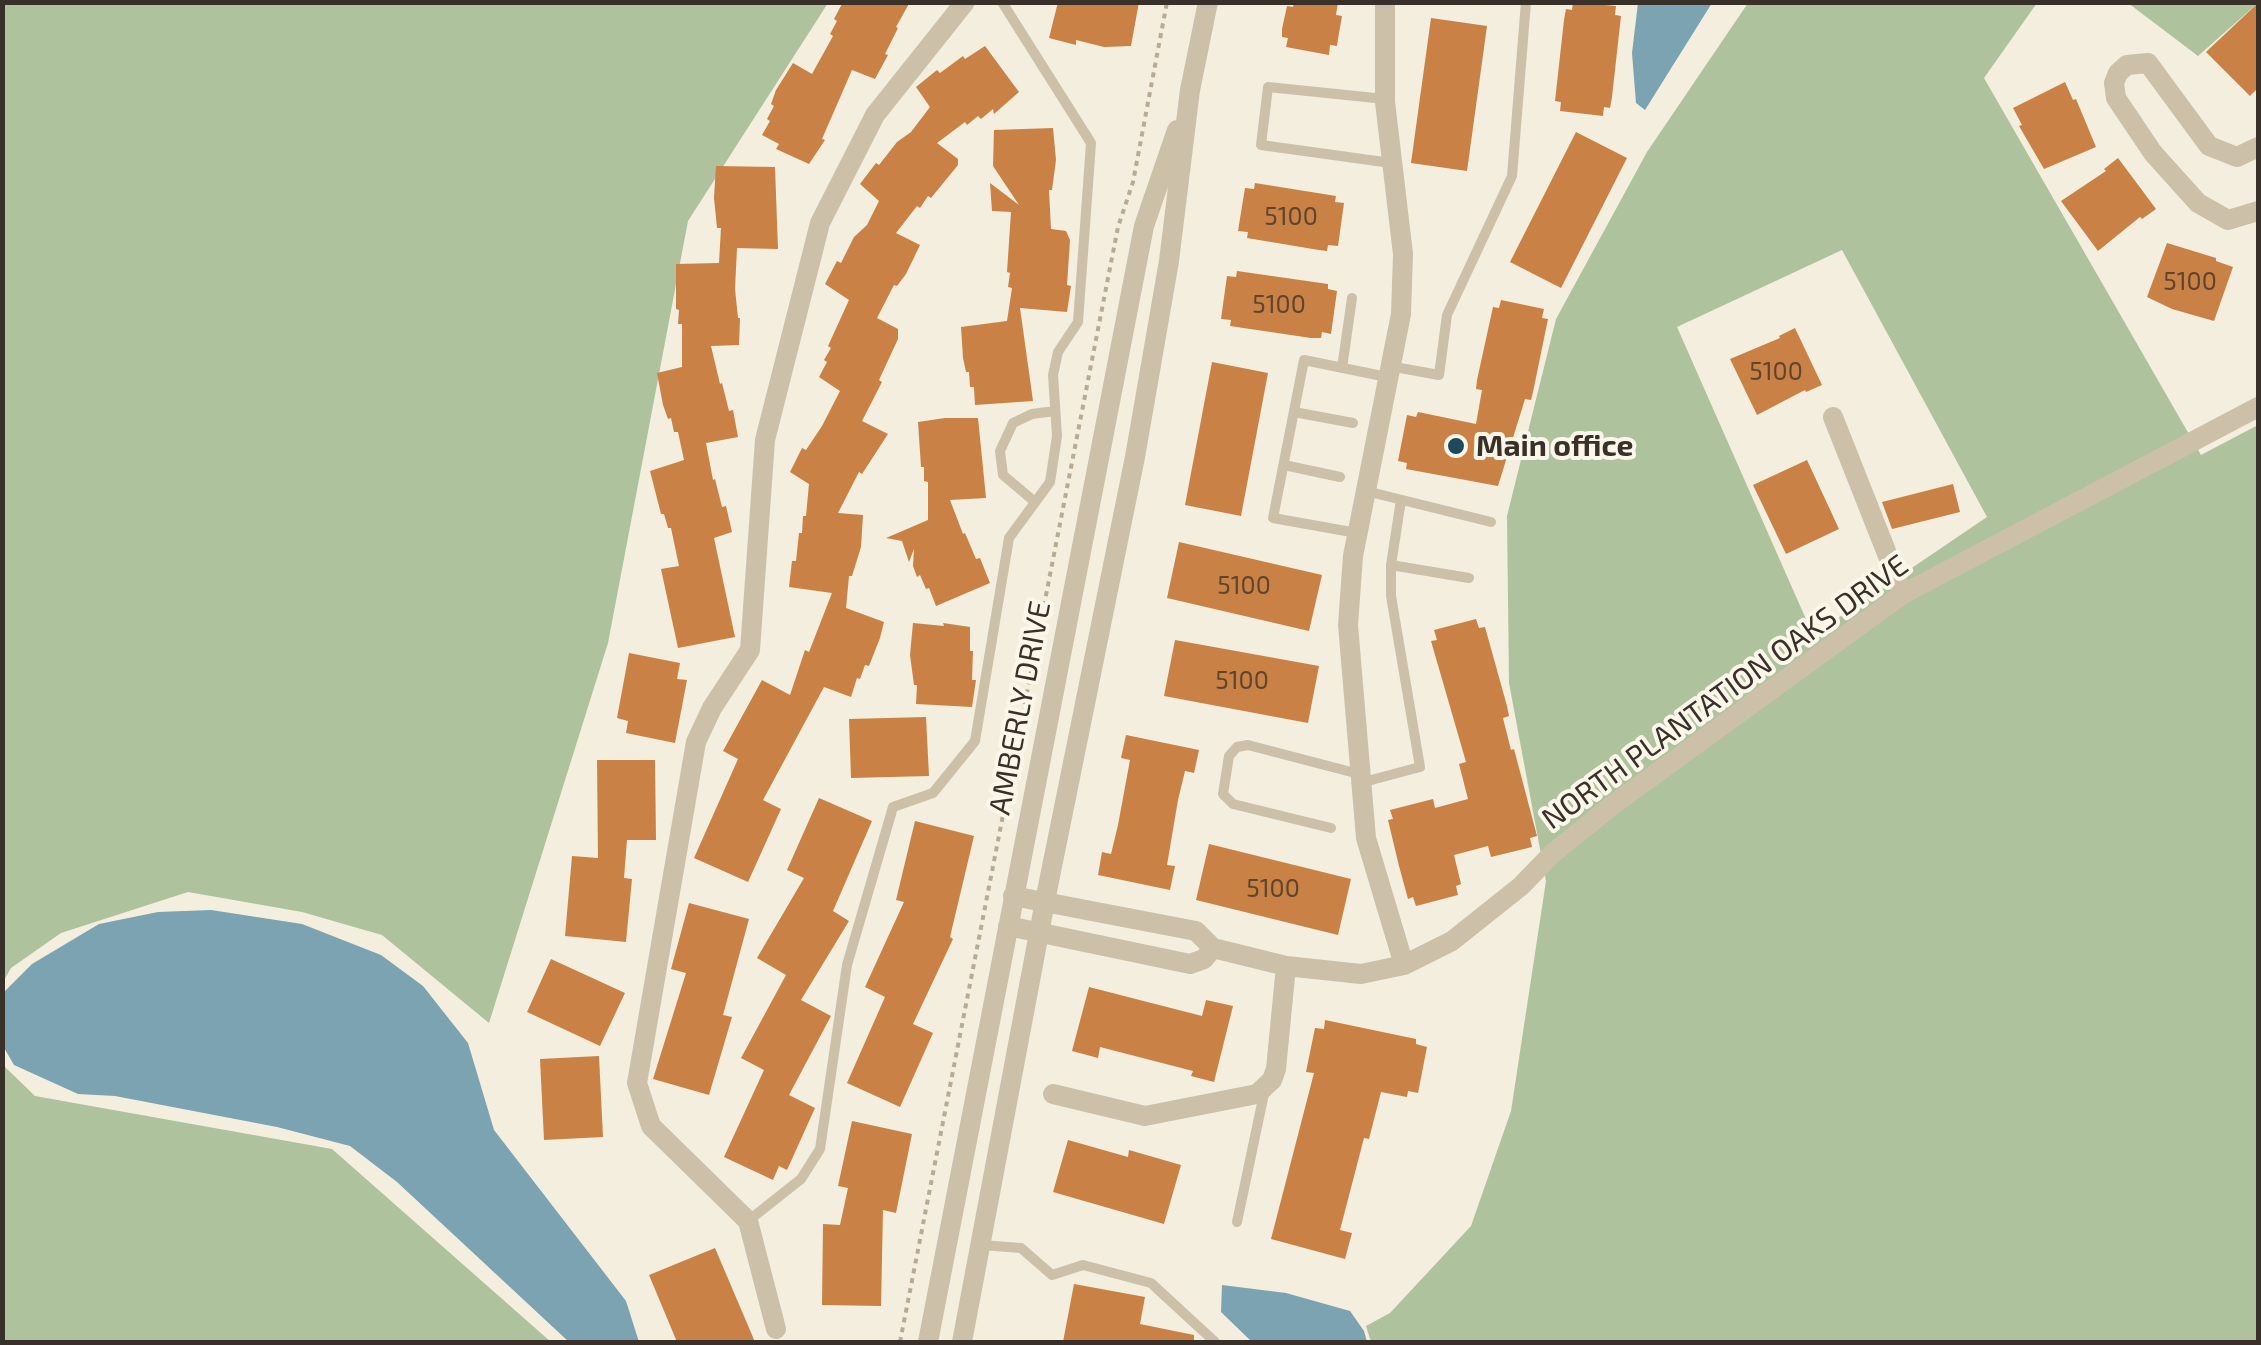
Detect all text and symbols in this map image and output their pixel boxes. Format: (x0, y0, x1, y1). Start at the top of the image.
house number: 5100 (1264, 202, 1318, 232)
house number: 5100 (2163, 267, 2217, 297)
house number: 5100 (1252, 290, 1306, 320)
house number: 5100 (1749, 357, 1803, 387)
place label: Main office (1476, 428, 1633, 464)
marker: Main office (1445, 435, 1467, 457)
street label: NORTH PLANTATION OAKS DRIVE (1535, 547, 1915, 837)
house number: 5100 (1217, 571, 1271, 601)
street label: AMBERLY DRIVE (982, 598, 1058, 818)
house number: 5100 (1215, 666, 1269, 696)
house number: 5100 (1246, 874, 1300, 904)

